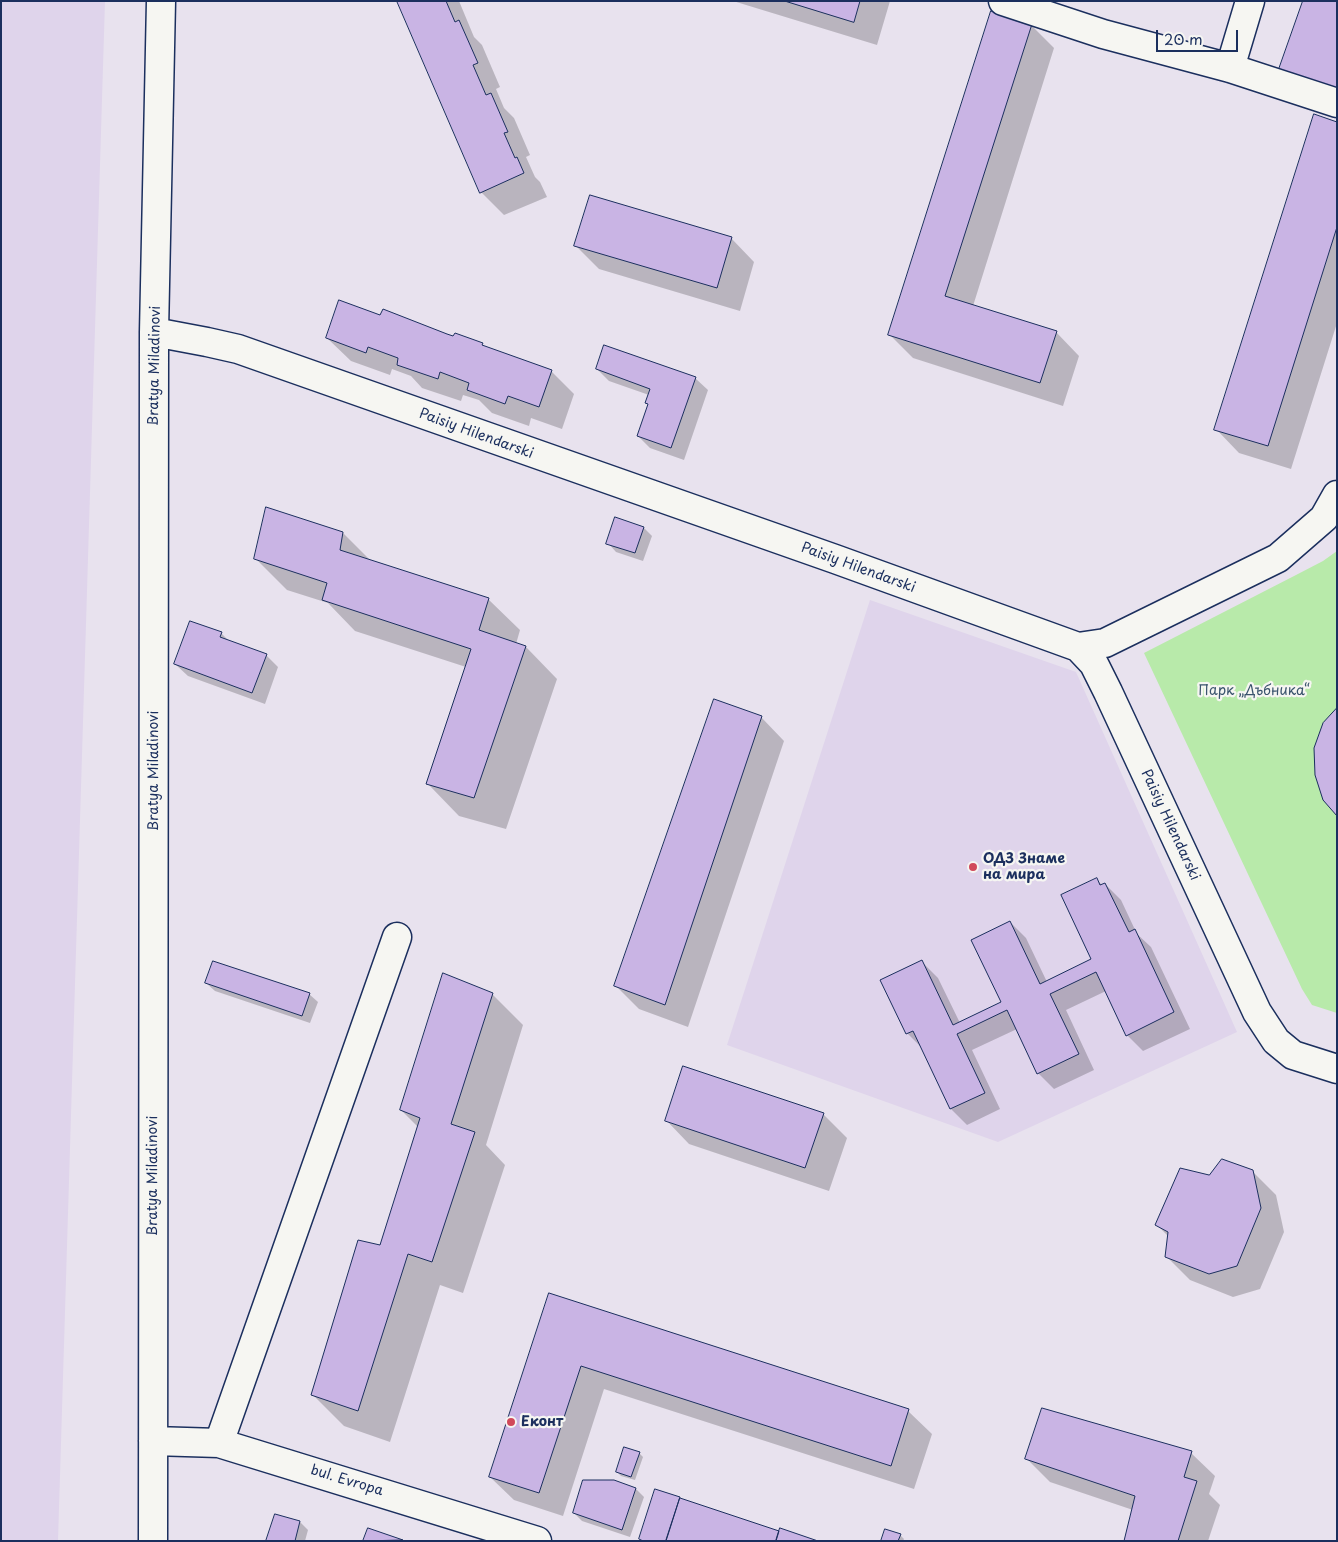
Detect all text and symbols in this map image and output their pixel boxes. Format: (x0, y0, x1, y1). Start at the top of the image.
scale bar (1158, 20, 1240, 52)
text: 20 m (1164, 27, 1203, 50)
street label: Bratya Miladinovi (146, 306, 164, 426)
street label: Paisiy Hilendarski (416, 405, 536, 463)
street label: Paisiy Hilendarski (798, 539, 918, 597)
park label: Парк „Дъбника“ (1198, 683, 1310, 699)
street label: Bratya Miladinovi (146, 711, 162, 831)
street label: Paisiy Hilendarski (1137, 767, 1203, 883)
place label: ОДЗ Знаме на мира (983, 851, 1065, 884)
marker: ОДЗ Знаме на мира (967, 861, 979, 873)
street label: Bratya Miladinovi (145, 1116, 161, 1236)
place label: Еконт (521, 1414, 563, 1430)
marker: Еконт (505, 1416, 517, 1428)
street label: bul. Evropa (309, 1462, 385, 1500)

